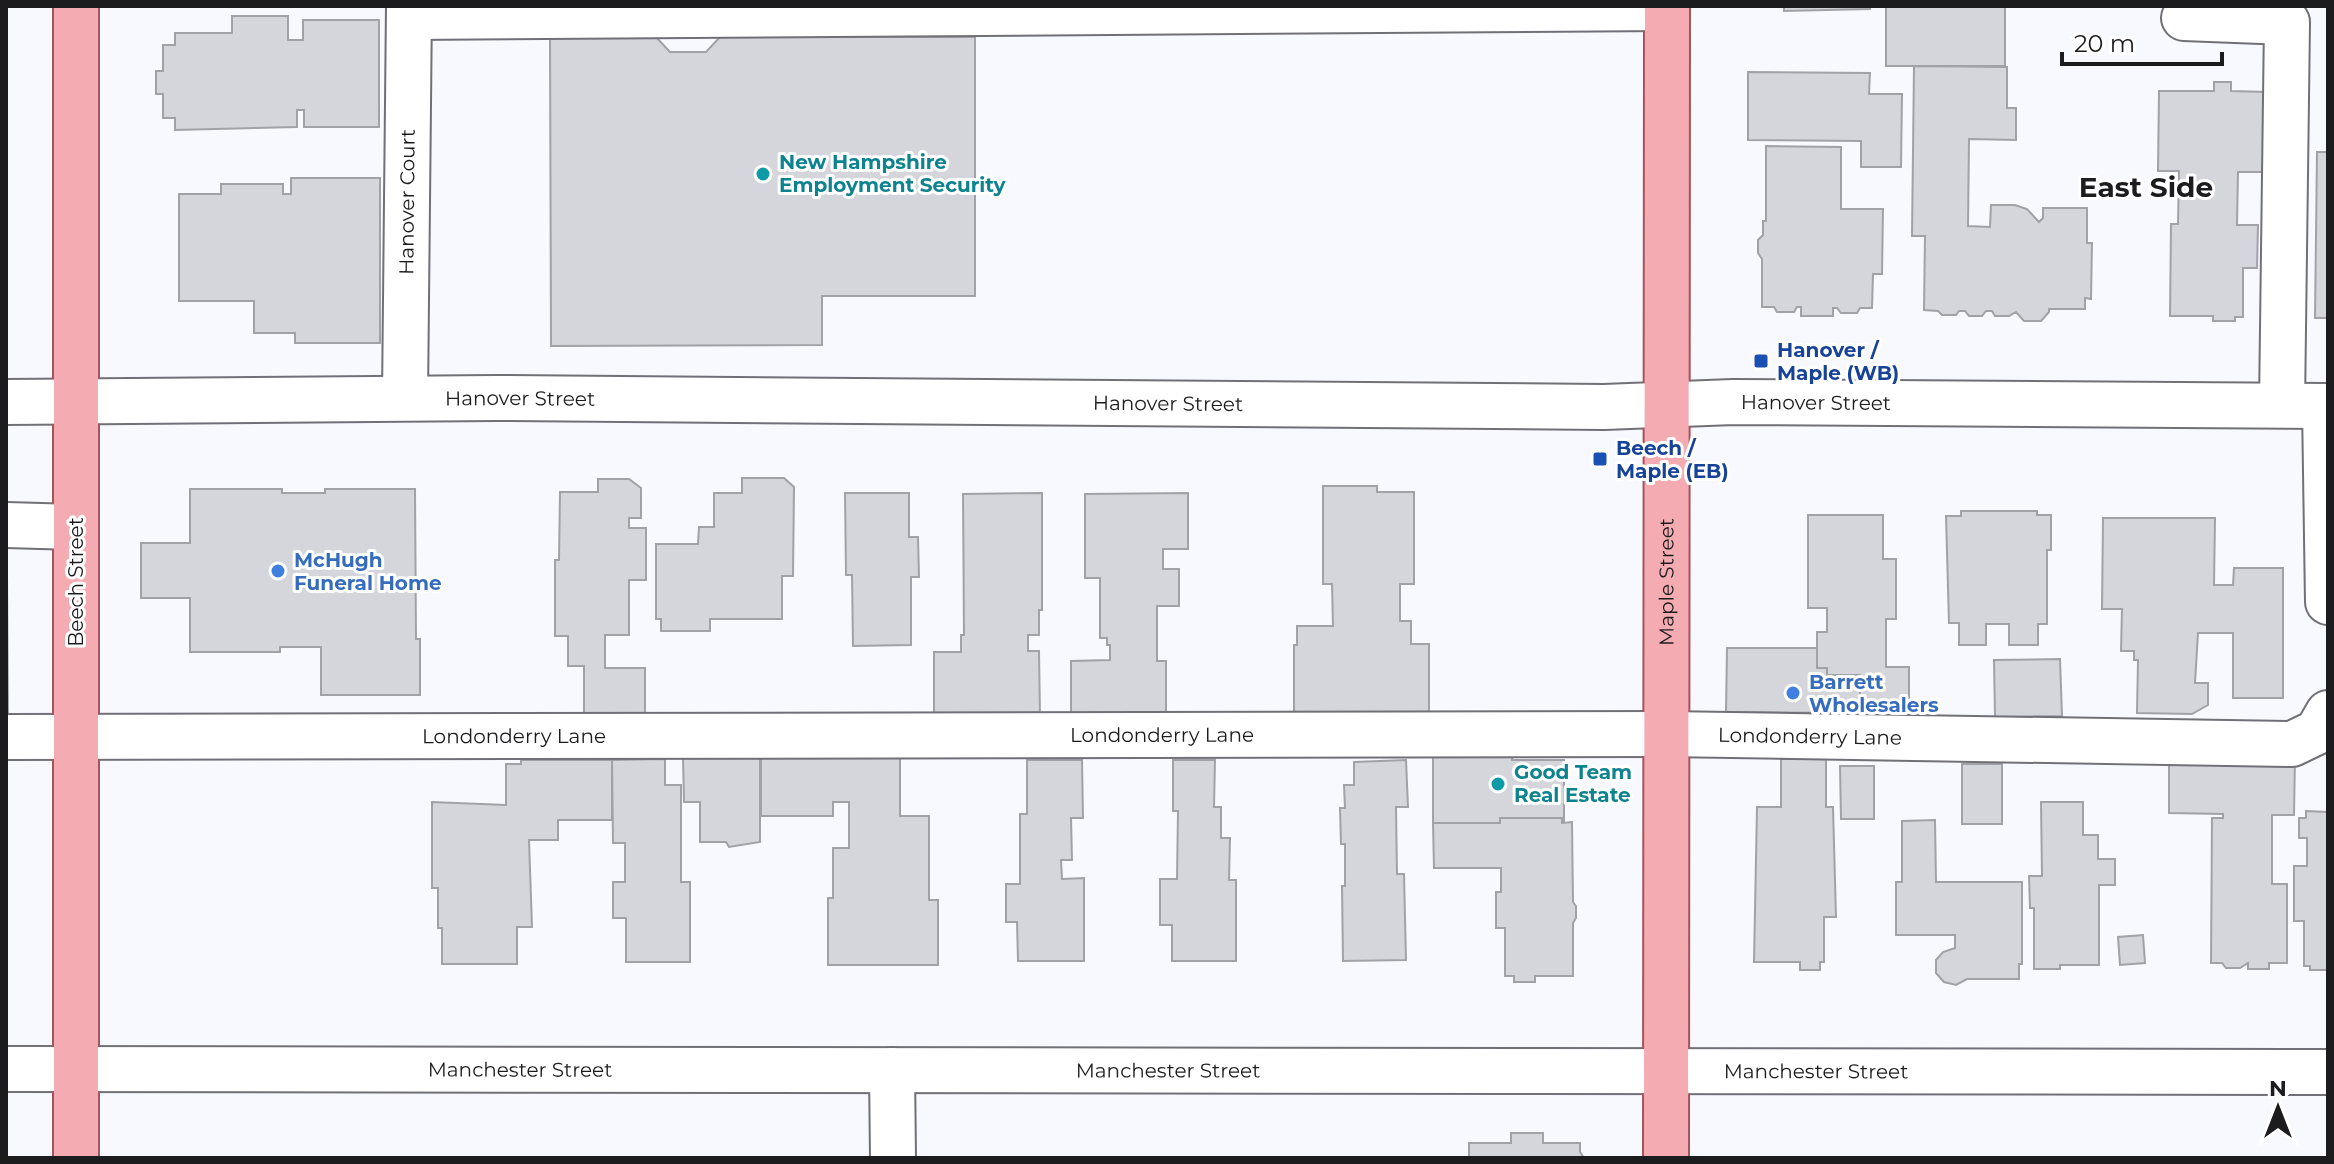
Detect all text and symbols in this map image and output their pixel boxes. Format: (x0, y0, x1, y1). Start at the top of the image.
scale bar (2062, 16, 2222, 66)
text: 20 m (2074, 29, 2135, 58)
street label: Hanover Court (394, 129, 420, 275)
place label: New Hampshire Employment Security (779, 150, 1007, 197)
marker: New Hampshire Employment Security (754, 165, 772, 183)
district label: East Side (2079, 170, 2213, 204)
place label: Hanover / Maple (WB) (1777, 338, 1899, 385)
marker: Hanover / Maple (WB) (1752, 352, 1770, 370)
street label: Hanover Street (445, 386, 595, 411)
street label: Hanover Street (1741, 390, 1891, 415)
street label: Hanover Street (1093, 391, 1243, 416)
place label: Beech / Maple (EB) (1616, 436, 1729, 483)
marker: Beech / Maple (EB) (1591, 450, 1609, 468)
street label: Beech Street (64, 517, 88, 647)
street label: Maple Street (1654, 518, 1679, 646)
place label: McHugh Funeral Home (294, 548, 442, 595)
marker: McHugh Funeral Home (269, 562, 287, 580)
place label: Barrett Wholesalers (1809, 670, 1939, 717)
marker: Barrett Wholesalers (1784, 684, 1802, 702)
street label: Londonderry Lane (1070, 723, 1254, 747)
street label: Londonderry Lane (1718, 723, 1902, 750)
street label: Londonderry Lane (422, 724, 606, 748)
place label: Good Team Real Estate (1514, 760, 1632, 807)
marker: Good Team Real Estate (1489, 775, 1507, 793)
street label: Manchester Street (428, 1058, 612, 1082)
street label: Manchester Street (1076, 1058, 1260, 1083)
street label: Manchester Street (1724, 1059, 1908, 1083)
north arrow (2238, 1068, 2318, 1148)
text: N (2269, 1075, 2287, 1102)

